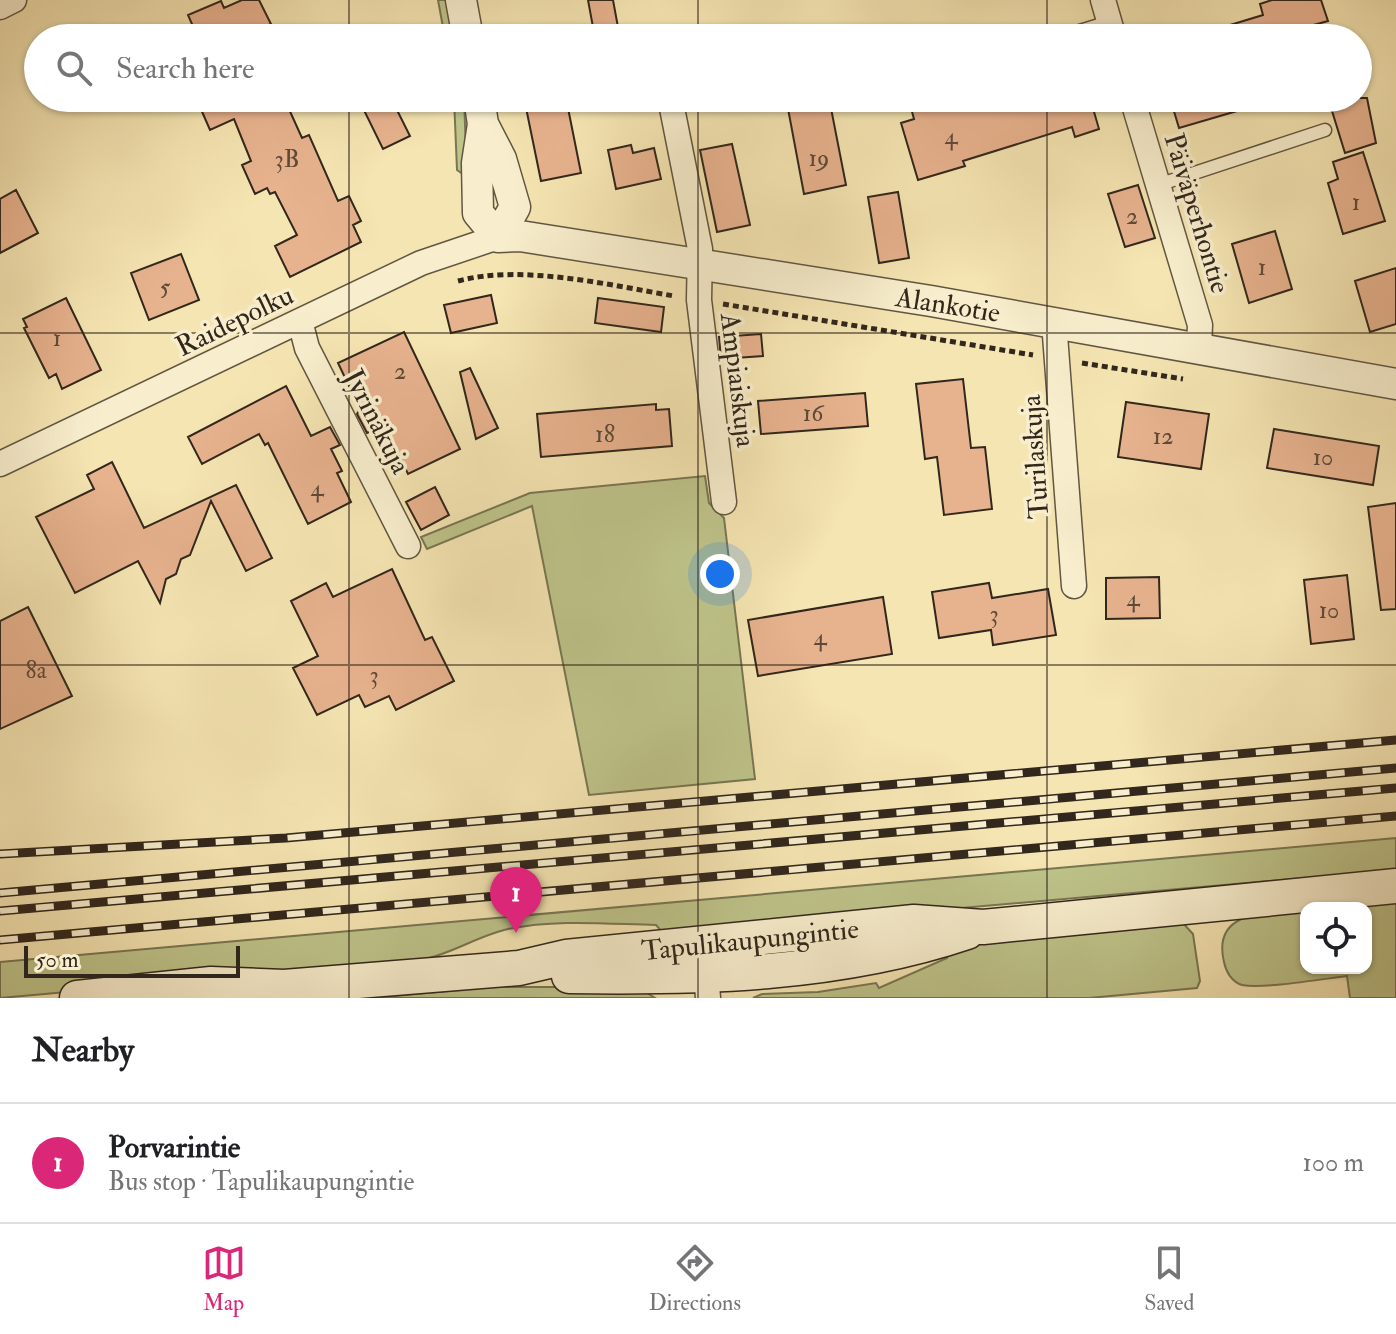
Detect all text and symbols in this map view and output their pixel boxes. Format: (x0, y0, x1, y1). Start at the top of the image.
search box (24, 24, 1372, 112)
icon: search (52, 46, 96, 90)
text: Search here (116, 50, 255, 87)
house number: 4 (945, 121, 959, 152)
street label: Päiväperhontie (1156, 129, 1238, 298)
house number: 19 (809, 143, 829, 174)
house number: 3B (275, 144, 299, 175)
house number: 1 (1352, 187, 1360, 218)
house number: 2 (1126, 201, 1138, 232)
house number: 1 (1258, 252, 1266, 283)
house number: 5 (160, 272, 171, 303)
street label: Raidepolku (170, 278, 299, 365)
street label: Alankotie (892, 280, 1003, 331)
street label: Ampiaiskuja (712, 310, 763, 450)
house number: 1 (53, 323, 61, 354)
house number: 2 (394, 356, 406, 387)
street label: Jyrinäkuja (335, 363, 418, 480)
street label: Turilaskuja (1014, 393, 1057, 520)
house number: 16 (803, 398, 825, 429)
house number: 18 (595, 419, 615, 450)
house number: 12 (1153, 421, 1173, 452)
house number: 10 (1313, 442, 1333, 473)
house number: 4 (311, 473, 325, 504)
your location (700, 554, 740, 594)
house number: 4 (1127, 583, 1141, 614)
house number: 10 (1319, 595, 1339, 626)
house number: 3 (989, 599, 999, 630)
house number: 4 (814, 622, 828, 653)
house number: 8a (25, 655, 48, 686)
house number: 3 (369, 660, 379, 691)
pin: 1 (490, 867, 542, 933)
map controls (1300, 902, 1372, 974)
button: locate (1300, 902, 1372, 974)
street label: Tapulikaupungintie (640, 912, 861, 969)
scale bar (24, 942, 240, 978)
text: 50 m (36, 946, 78, 974)
text: Nearby (32, 1029, 134, 1072)
text: Porvarintie (108, 1129, 240, 1166)
text: 1 (53, 1147, 63, 1179)
text: 100 m (1303, 1147, 1364, 1179)
text: Bus stop · Tapulikaupungintie (108, 1166, 414, 1198)
tab: Map (202, 1241, 246, 1317)
tab: Directions (649, 1241, 741, 1317)
tab: Saved (1144, 1241, 1194, 1317)

